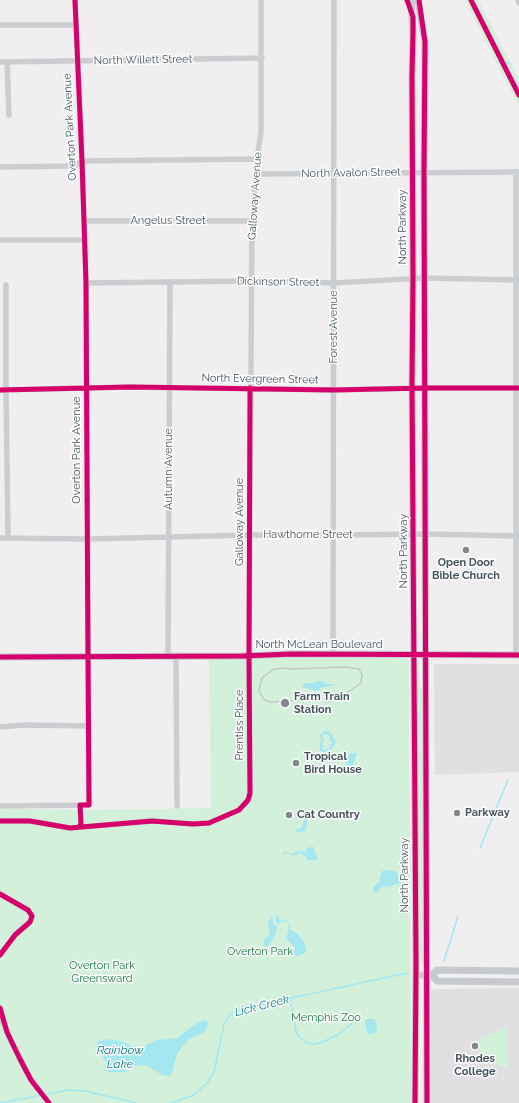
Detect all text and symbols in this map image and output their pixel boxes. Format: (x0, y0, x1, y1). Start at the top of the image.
street label: North Willett Street (94, 53, 192, 67)
street label: Overton Park Avenue (61, 73, 79, 181)
street label: Galloway Avenue (245, 152, 265, 240)
street label: North Avalon Street (301, 166, 401, 180)
street label: North Parkway (396, 190, 410, 264)
street label: Angelus Street (130, 214, 206, 228)
street label: Dickinson Street (237, 275, 319, 289)
street label: Forest Avenue (327, 290, 341, 364)
street label: North Evergreen Street (201, 371, 319, 387)
street label: Overton Park Avenue (70, 396, 84, 504)
street label: Autumn Avenue (162, 428, 176, 510)
street label: Galloway Avenue (233, 478, 247, 566)
street label: North Parkway (397, 514, 411, 588)
street label: Hawthorne Street (263, 528, 353, 542)
marker: Open Door Bible Church (461, 545, 471, 555)
place label: Open Door Bible Church (432, 556, 500, 582)
street label: North McLean Boulevard (255, 638, 383, 652)
street label: Prentiss Place (233, 689, 247, 761)
place label: Farm Train Station (294, 690, 350, 716)
marker: Farm Train Station (279, 697, 291, 709)
place label: Tropical Bird House (304, 750, 362, 776)
marker: Tropical Bird House (291, 758, 301, 768)
place label: Parkway (465, 806, 510, 820)
place label: Cat Country (297, 808, 360, 822)
marker: Parkway (452, 808, 462, 818)
marker: Cat Country (284, 810, 294, 820)
street label: North Parkway (398, 838, 412, 912)
park label: Overton Park (227, 945, 293, 959)
park label: Overton Park Greensward (69, 959, 135, 985)
water label: Lick Creek (233, 992, 291, 1020)
park label: Memphis Zoo (291, 1011, 361, 1025)
marker: Rhodes College (470, 1041, 480, 1051)
water label: Rainbow Lake (97, 1043, 143, 1071)
place label: Rhodes College (454, 1052, 496, 1078)

